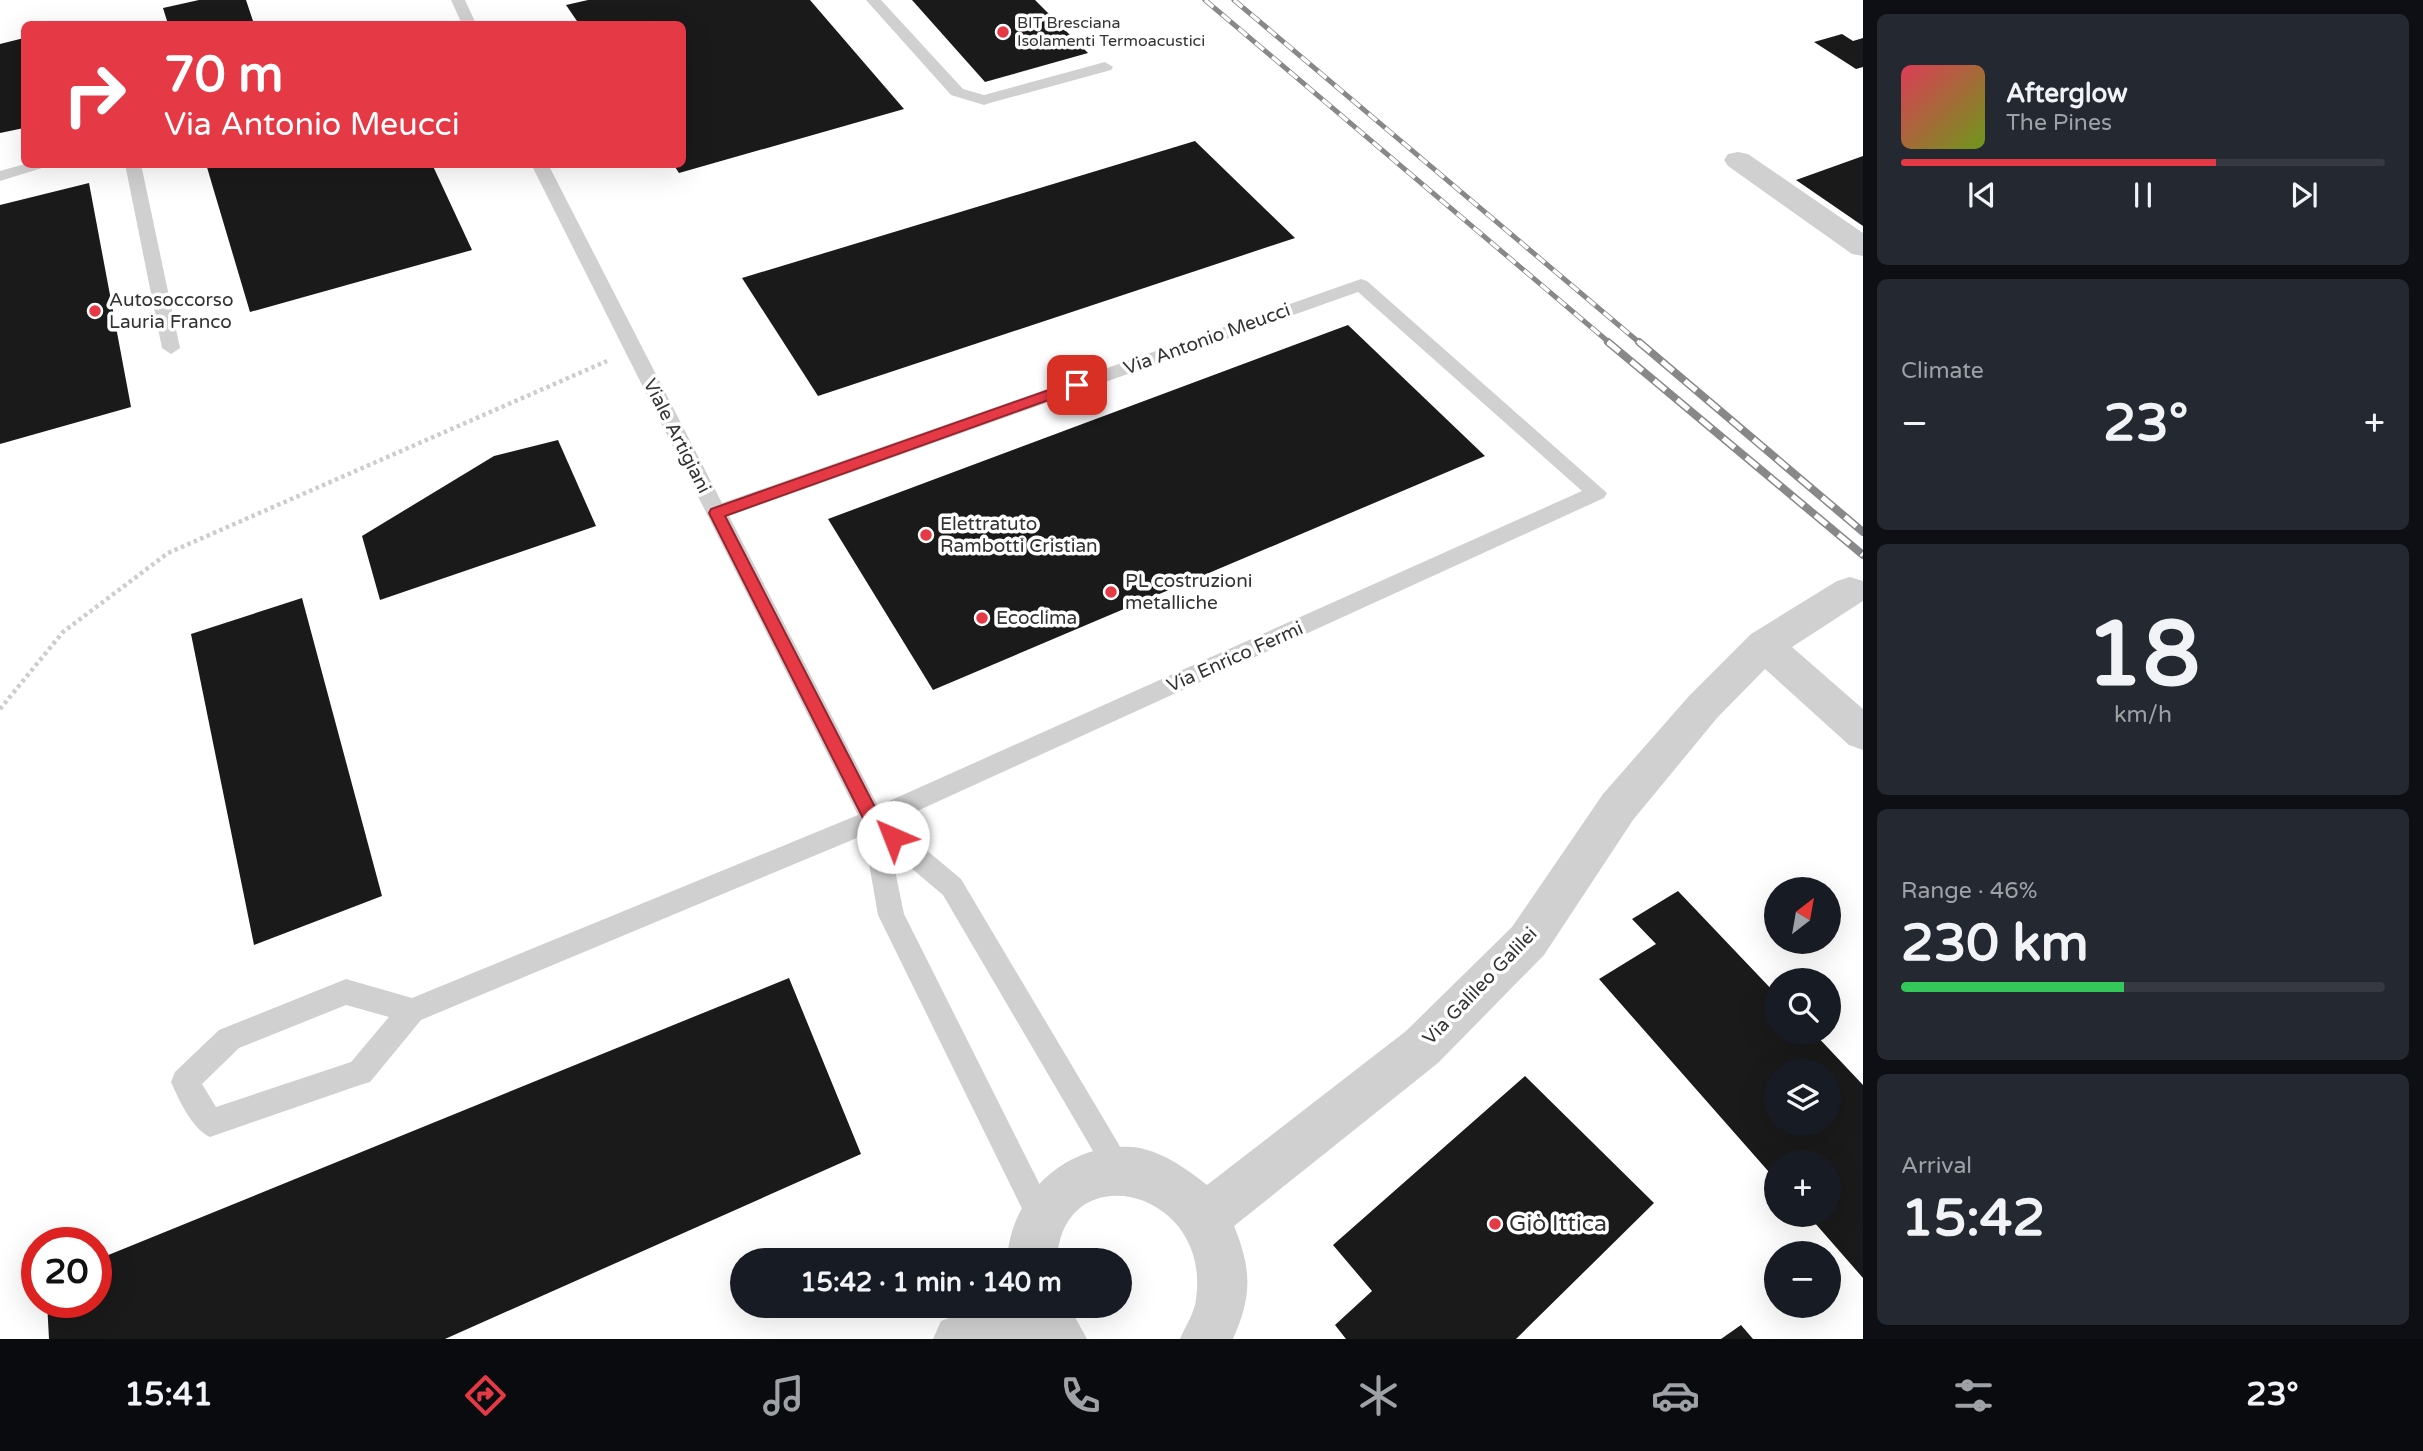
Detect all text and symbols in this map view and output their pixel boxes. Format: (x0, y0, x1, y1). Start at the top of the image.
place label: BIT Bresciana Isolamenti Termoacustici (1017, 13, 1205, 51)
marker: BIT Bresciana Isolamenti Termoacustici (995, 24, 1011, 40)
text: 70 m (164, 46, 283, 105)
icon: right (49, 49, 140, 140)
text: Afterglow (2006, 78, 2128, 109)
text: Via Antonio Meucci (164, 106, 460, 144)
text: The Pines (2006, 109, 2112, 137)
icon: previous (1963, 176, 2001, 214)
icon: pause (2124, 176, 2162, 214)
icon: next (2285, 176, 2323, 214)
place label: Autosoccorso Lauria Franco (109, 289, 233, 333)
street label: Via Antonio Meucci (1121, 299, 1293, 379)
marker: Autosoccorso Lauria Franco (87, 303, 103, 319)
pin (1047, 355, 1107, 415)
text: Climate (1901, 357, 1984, 385)
icon: arrive (1058, 366, 1096, 404)
street label: Viale Artigiani (639, 375, 715, 497)
text: 23° (2103, 392, 2188, 455)
text: − (1901, 401, 1928, 447)
text: + (2364, 401, 2385, 447)
place label: Elettratuto Rambotti Cristian (940, 513, 1098, 557)
marker: Elettratuto Rambotti Cristian (918, 527, 934, 543)
place label: PL costruzioni metalliche (1125, 570, 1252, 614)
marker: PL costruzioni metalliche (1103, 584, 1119, 600)
text: 18 (2086, 600, 2200, 710)
place label: Ecoclima (996, 607, 1077, 629)
marker: Ecoclima (974, 610, 990, 626)
street label: Via Enrico Fermi (1164, 617, 1306, 697)
text: km/h (2114, 701, 2172, 729)
position arrow (856, 800, 930, 874)
north arrow (1764, 877, 1841, 954)
map controls (1764, 877, 1841, 1318)
text: Range · 46% (1901, 877, 2037, 905)
text: 230 km (1901, 912, 2089, 975)
street label: Via Galileo Galilei (1418, 923, 1542, 1049)
button: search (1764, 968, 1841, 1045)
button: layers (1764, 1059, 1841, 1136)
button: + (1764, 1150, 1841, 1227)
text: Arrival (1901, 1152, 1972, 1180)
text: 15:42 (1901, 1187, 2045, 1250)
place label: Giò Ittica (1509, 1210, 1607, 1238)
marker: Giò Ittica (1487, 1216, 1503, 1232)
speed limit sign: 20 (21, 1227, 112, 1318)
button: − (1764, 1241, 1841, 1318)
text: 15:42 · 1 min · 140 m (800, 1267, 1062, 1298)
icon: directions (461, 1371, 510, 1420)
icon: music (759, 1371, 808, 1420)
icon: phone (1056, 1371, 1105, 1420)
icon: climate (1354, 1371, 1403, 1420)
icon: car (1651, 1371, 1700, 1420)
icon: filters (1949, 1371, 1998, 1420)
text: 15:41 (124, 1376, 213, 1414)
text: 23° (2246, 1376, 2299, 1414)

